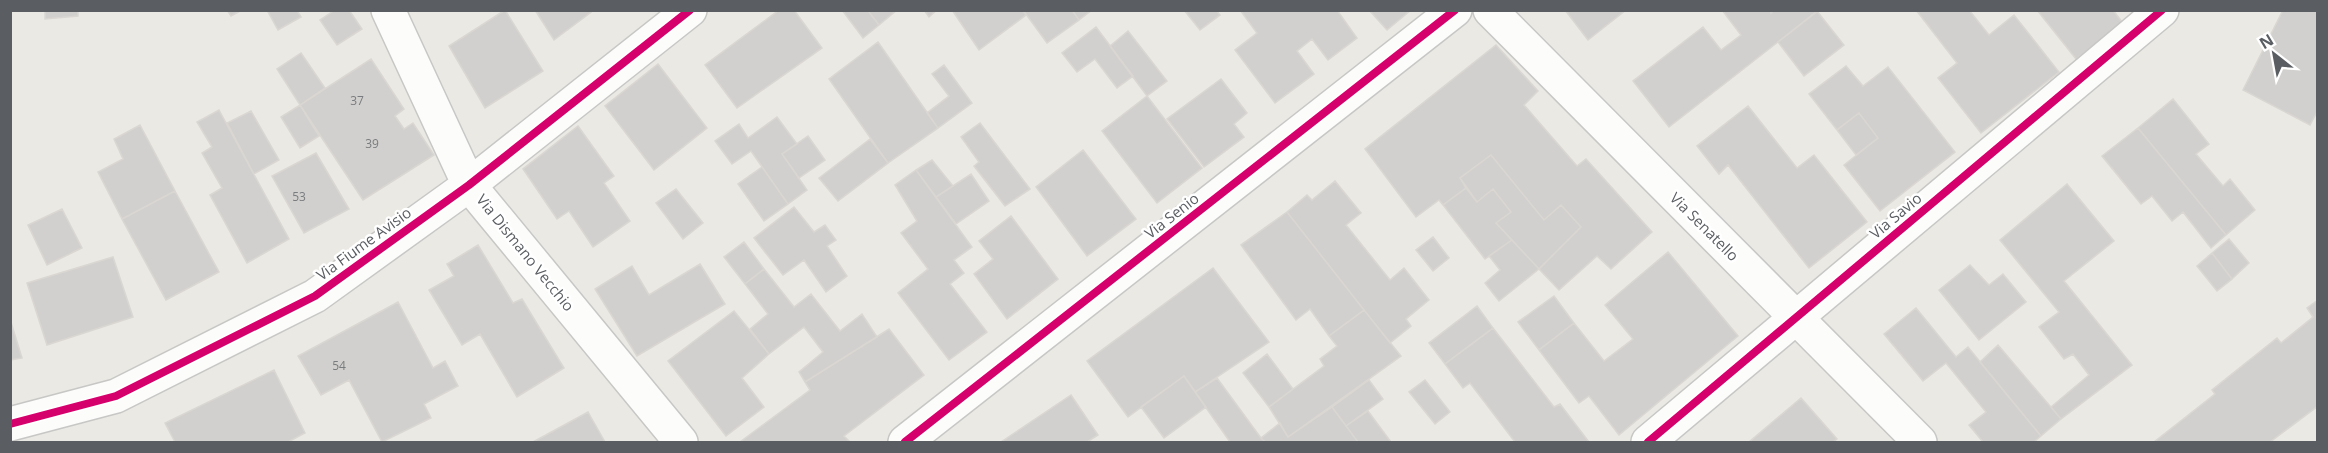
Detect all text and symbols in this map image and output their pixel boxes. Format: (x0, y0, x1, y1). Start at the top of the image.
north arrow (2244, 24, 2304, 84)
text: N (2255, 28, 2278, 54)
house number: 37 (350, 92, 364, 109)
house number: 39 (365, 135, 379, 152)
house number: 53 (292, 188, 306, 205)
street label: Via Senio (1140, 188, 1203, 243)
street label: Via Senatello (1666, 188, 1743, 265)
street label: Via Savio (1865, 188, 1925, 243)
street label: Via Dismano Vecchio (472, 190, 579, 315)
street label: Via Fiume Avisio (312, 202, 415, 284)
house number: 54 (332, 357, 346, 374)

